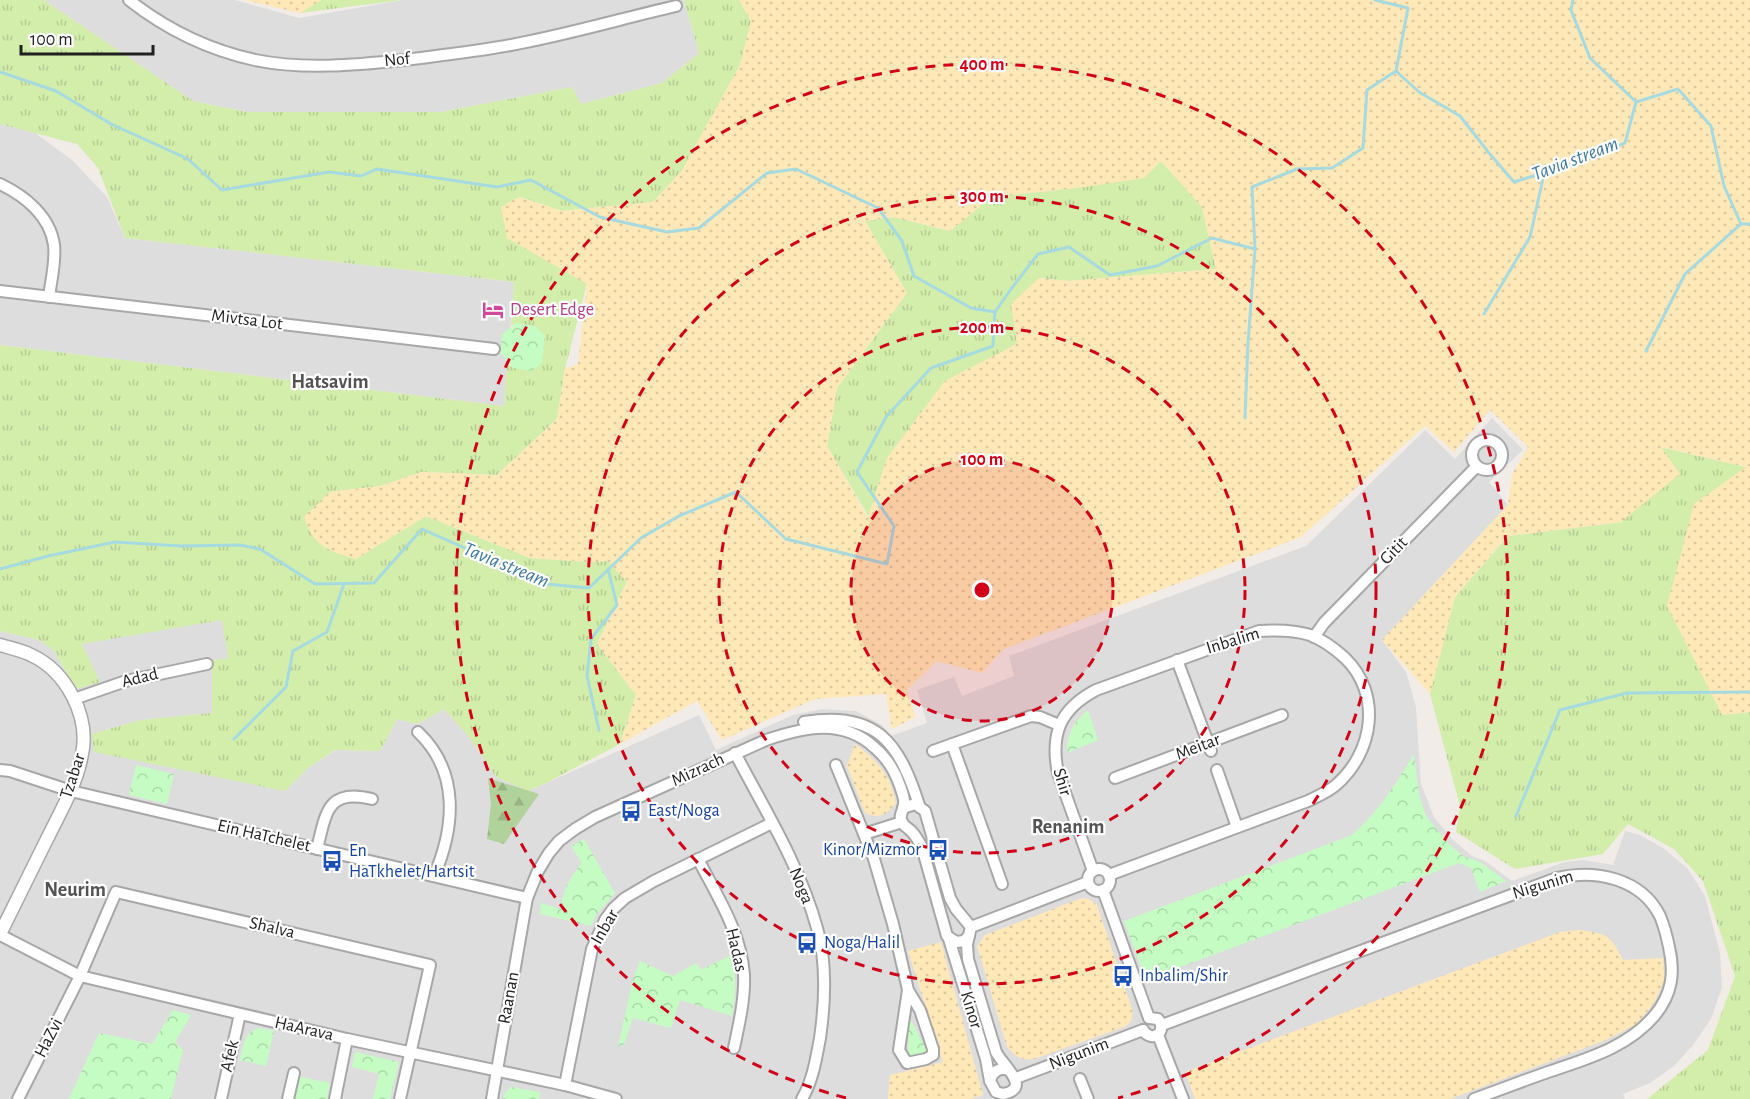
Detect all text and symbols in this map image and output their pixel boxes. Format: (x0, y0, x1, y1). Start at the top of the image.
scale bar (21, 18, 153, 56)
text: 100 m (30, 31, 73, 49)
street label: Nof (383, 50, 412, 70)
text: 400 m (959, 56, 1005, 74)
water label: Tavia stream (1529, 133, 1621, 185)
text: 300 m (960, 188, 1004, 206)
hotel icon: Desert Edge (481, 298, 505, 322)
place label: Desert Edge (510, 301, 594, 319)
street label: Mivtsa Lot (210, 307, 284, 333)
text: 200 m (960, 319, 1004, 337)
district label: Hatsavim (291, 372, 369, 392)
text: 100 m (961, 451, 1003, 469)
street label: Gitit (1377, 533, 1411, 568)
water label: Tavia stream (460, 539, 552, 591)
centre of rings (972, 580, 992, 600)
street label: Inbalim (1204, 624, 1262, 658)
street label: Adad (120, 665, 160, 691)
street label: Meitar (1173, 730, 1223, 764)
street label: Mizrach (669, 750, 727, 790)
street label: Tzabar (57, 751, 89, 801)
street label: Shir (1049, 766, 1075, 798)
bus stop icon: East/Noga (619, 799, 643, 823)
place label: East/Noga (648, 802, 720, 820)
street label: Ein HaTchelet (216, 817, 313, 856)
district label: Renanim (1032, 817, 1104, 837)
bus stop icon: Kinor/Mizmor (926, 838, 950, 862)
place label: Kinor/Mizmor (823, 841, 921, 859)
place label: En HaTkhelet/Hartsit (349, 842, 475, 881)
bus stop icon: En HaTkhelet/Hartsit (320, 849, 344, 873)
street label: Noga (786, 865, 816, 907)
street label: Nigunim (1510, 867, 1576, 903)
district label: Neurim (44, 880, 106, 900)
street label: Inbar (588, 906, 622, 948)
street label: Shalva (248, 914, 296, 942)
street label: Hadas (722, 926, 750, 974)
bus stop icon: Noga/Halil (795, 931, 819, 955)
place label: Noga/Halil (824, 934, 900, 952)
bus stop icon: Inbalim/Shir (1111, 964, 1135, 988)
place label: Inbalim/Shir (1140, 967, 1228, 985)
street label: Raanan (496, 970, 522, 1026)
street label: Kinor (957, 989, 985, 1031)
street label: HaArava (273, 1013, 335, 1045)
street label: HaZvi (32, 1015, 66, 1061)
street label: Nigunim (1047, 1034, 1111, 1074)
street label: Afek (218, 1038, 243, 1074)

